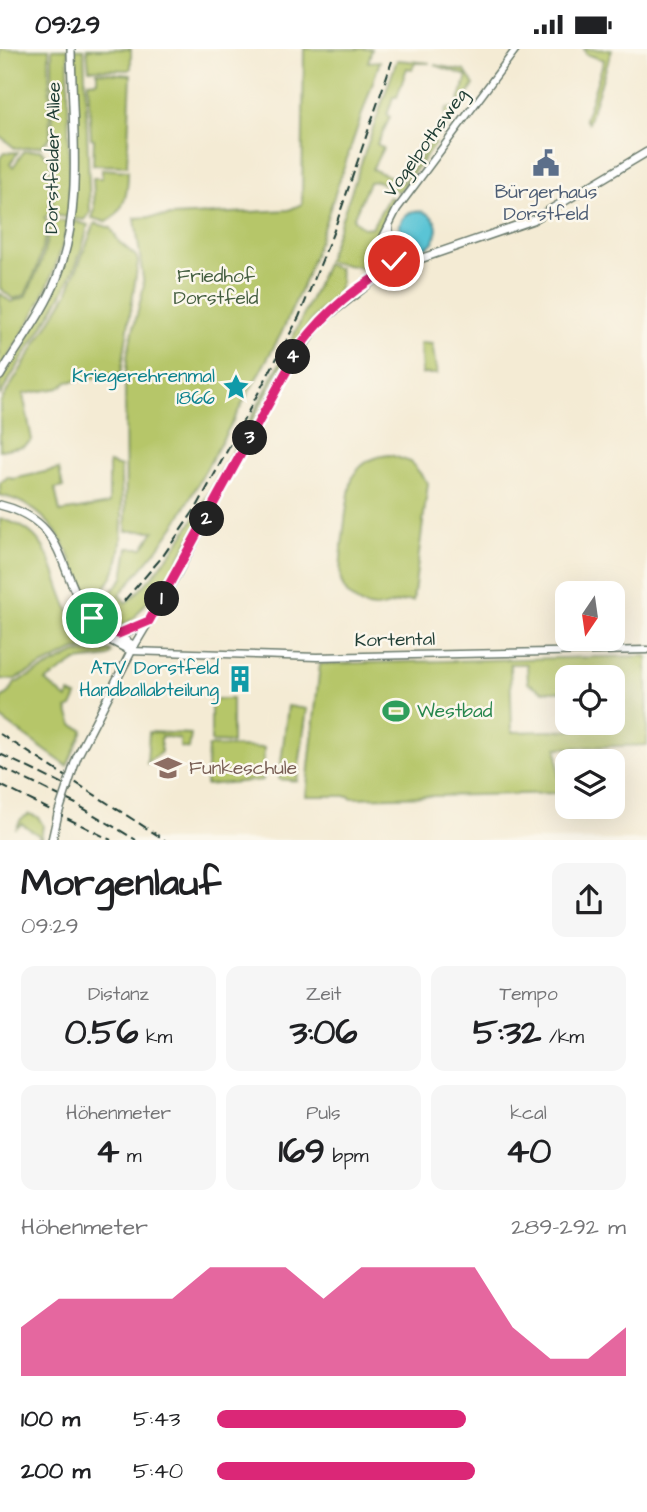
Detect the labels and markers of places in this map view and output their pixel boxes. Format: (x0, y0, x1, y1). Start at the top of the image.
public building icon: Bürgerhaus Dorstfeld (531, 148, 561, 178)
place label: Bürgerhaus Dorstfeld (495, 179, 597, 228)
pin (364, 231, 424, 291)
pin: 4 (276, 339, 310, 375)
place label: Kriegerehrenmal 1866 (72, 363, 215, 412)
place icon: Kriegerehrenmal 1866 (221, 372, 251, 402)
pin: 3 (232, 421, 268, 455)
pin: 2 (190, 501, 224, 537)
pin: 1 (144, 581, 180, 617)
pin (62, 588, 122, 648)
place label: ATV Dorstfeld Handballabteilung (79, 655, 219, 705)
building icon: ATV Dorstfeld Handballabteilung (225, 664, 255, 694)
sports icon: Westbad (381, 696, 411, 726)
place label: Westbad (417, 698, 493, 725)
school or university icon: Funkeschule (153, 753, 183, 783)
place label: Funkeschule (189, 755, 297, 782)

